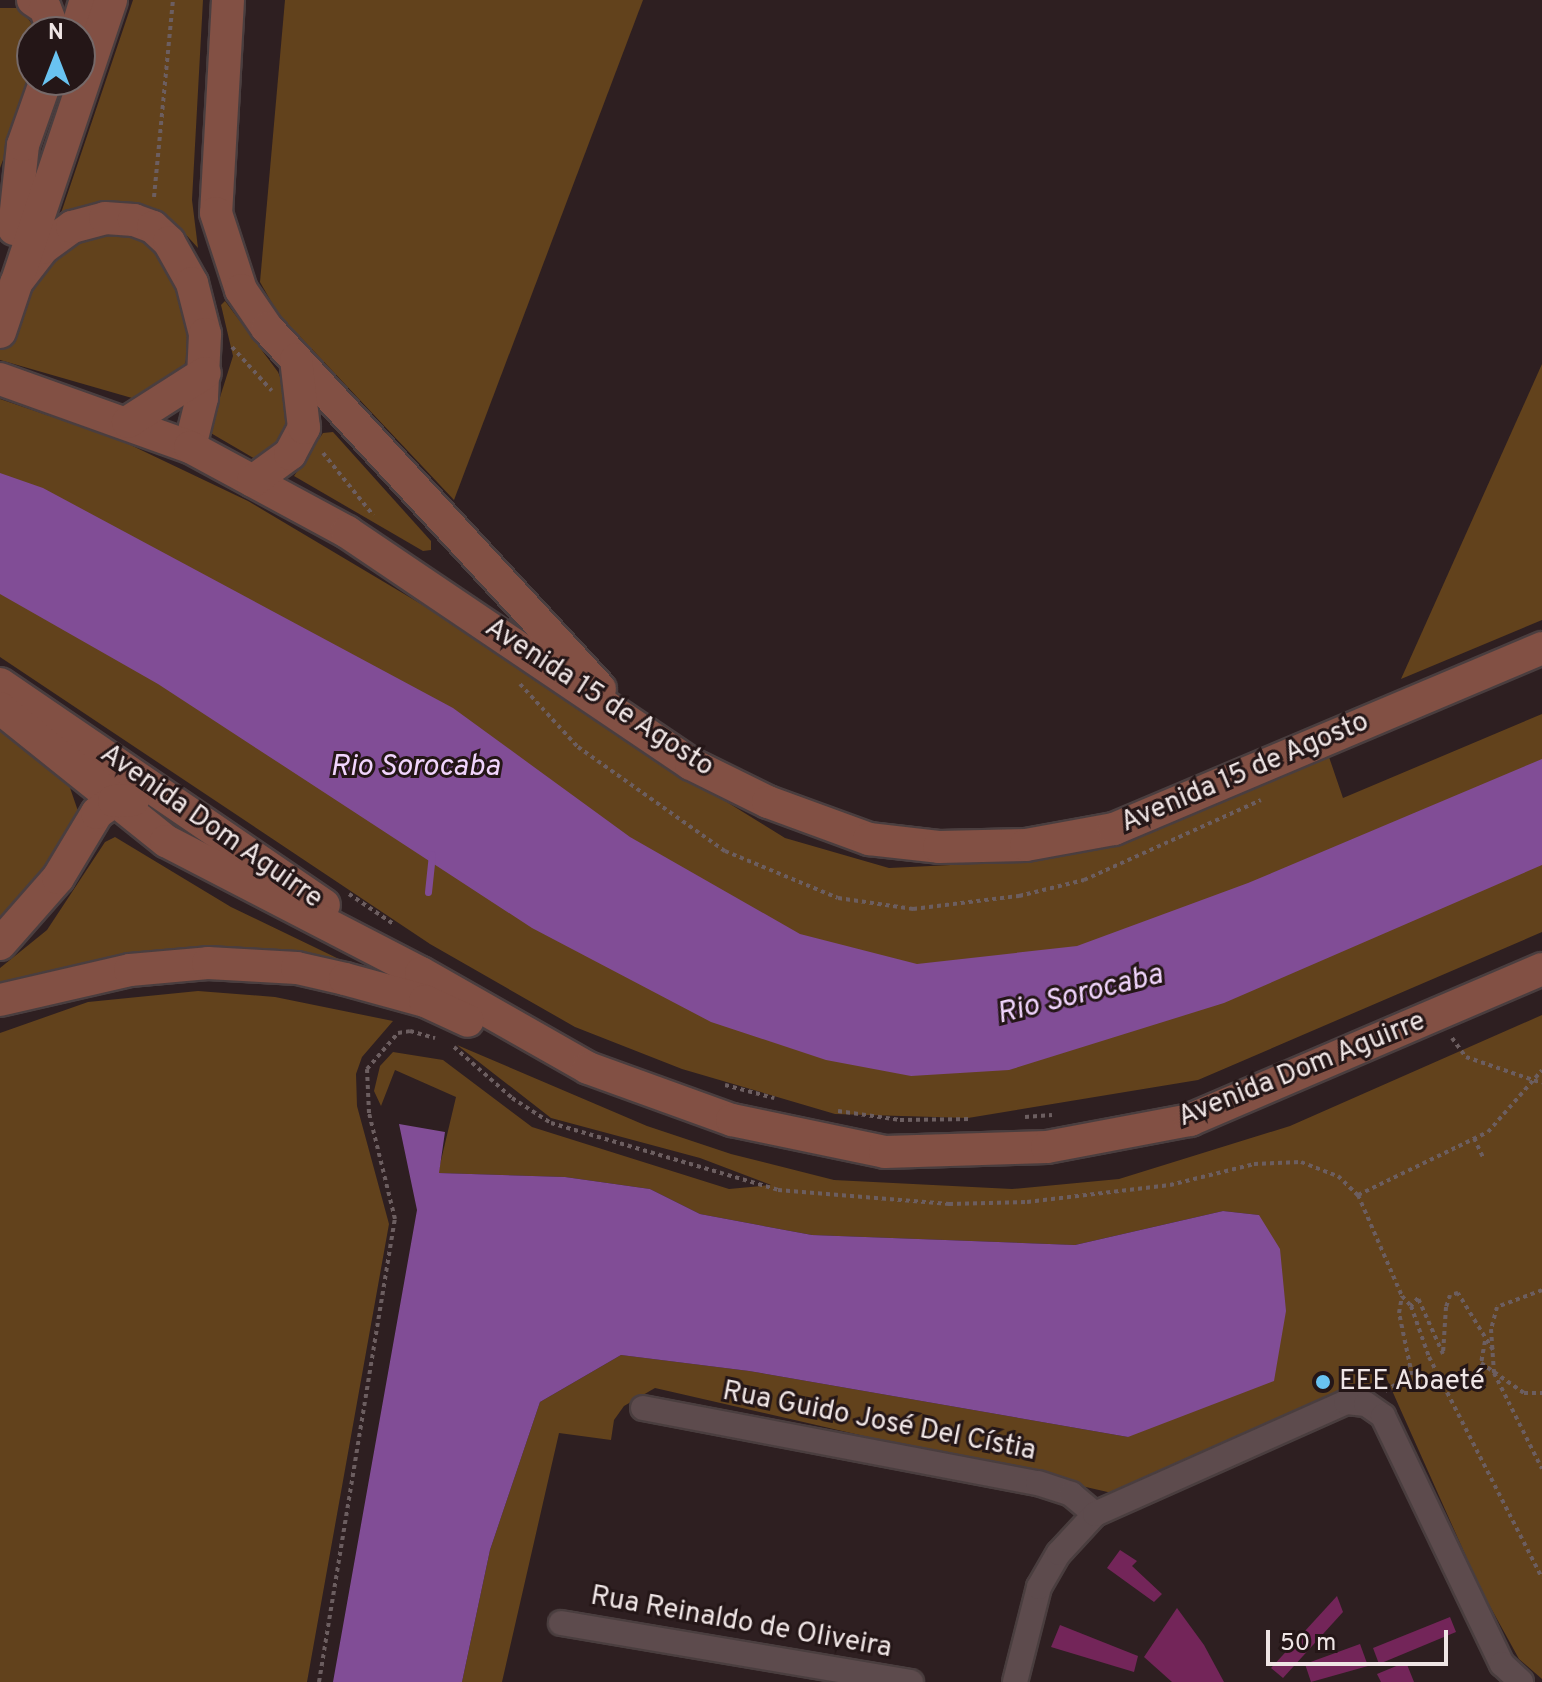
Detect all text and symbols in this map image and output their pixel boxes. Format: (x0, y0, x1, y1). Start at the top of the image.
north arrow (16, 16, 96, 96)
text: N (48, 20, 64, 47)
street label: Avenida 15 de Agosto (478, 611, 720, 785)
street label: Avenida 15 de Agosto (1115, 705, 1375, 841)
street label: Avenida Dom Aguirre (93, 737, 329, 917)
water label: Rio Sorocaba (330, 750, 500, 786)
water label: Rio Sorocaba (993, 958, 1167, 1034)
street label: Avenida Dom Aguirre (1173, 1005, 1431, 1135)
place label: EEE Abaeté (1339, 1365, 1486, 1399)
marker: EEE Abaeté (1314, 1373, 1332, 1391)
street label: Rua Guido José Del Cístia (720, 1375, 1038, 1469)
street label: Rua Reinaldo de Oliveira (588, 1580, 894, 1666)
scale bar (1270, 1614, 1452, 1664)
text: 50 m (1280, 1629, 1336, 1659)

